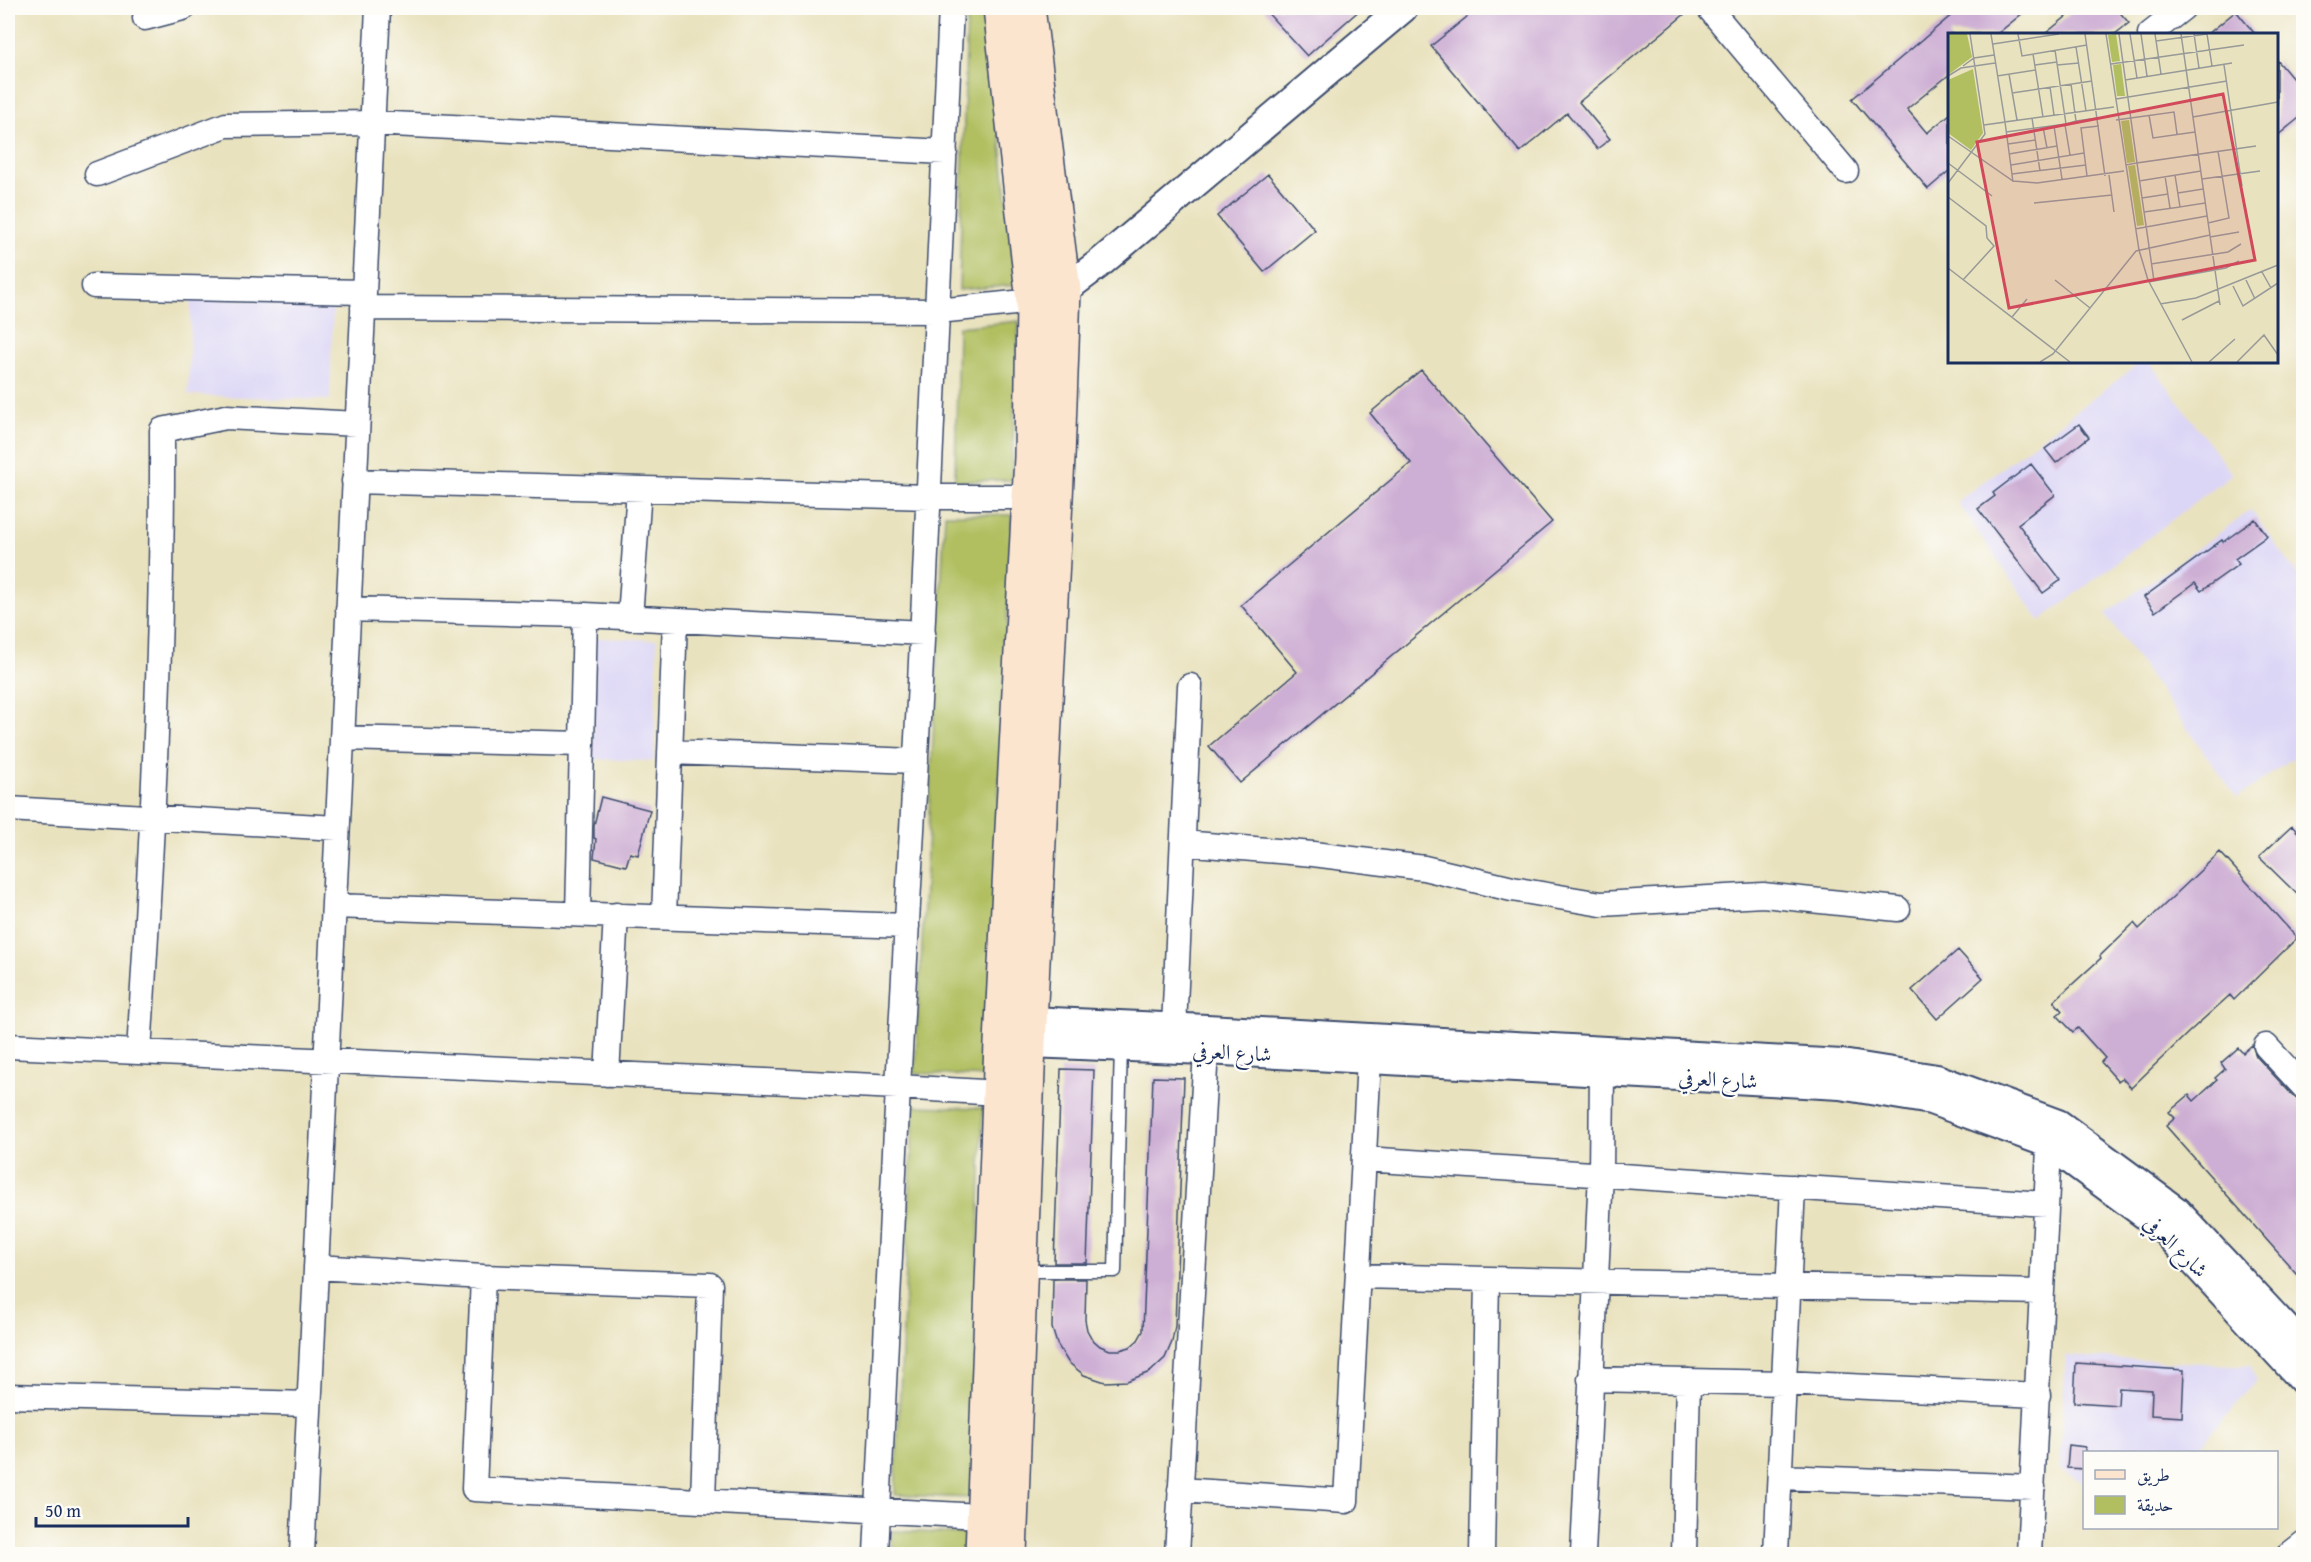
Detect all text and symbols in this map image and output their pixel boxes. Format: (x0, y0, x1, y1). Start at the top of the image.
inset map (1948, 33, 2278, 363)
street label: شارع العرفي (1191, 1034, 1272, 1073)
street label: شارع العرفي (1677, 1061, 1758, 1100)
street label: شارع العرفي (2135, 1207, 2215, 1287)
legend (2083, 1451, 2278, 1529)
text: طريق (2137, 1461, 2170, 1488)
scale bar (36, 1490, 188, 1528)
text: حديقة (2137, 1491, 2173, 1518)
text: 50 m (45, 1497, 81, 1524)

